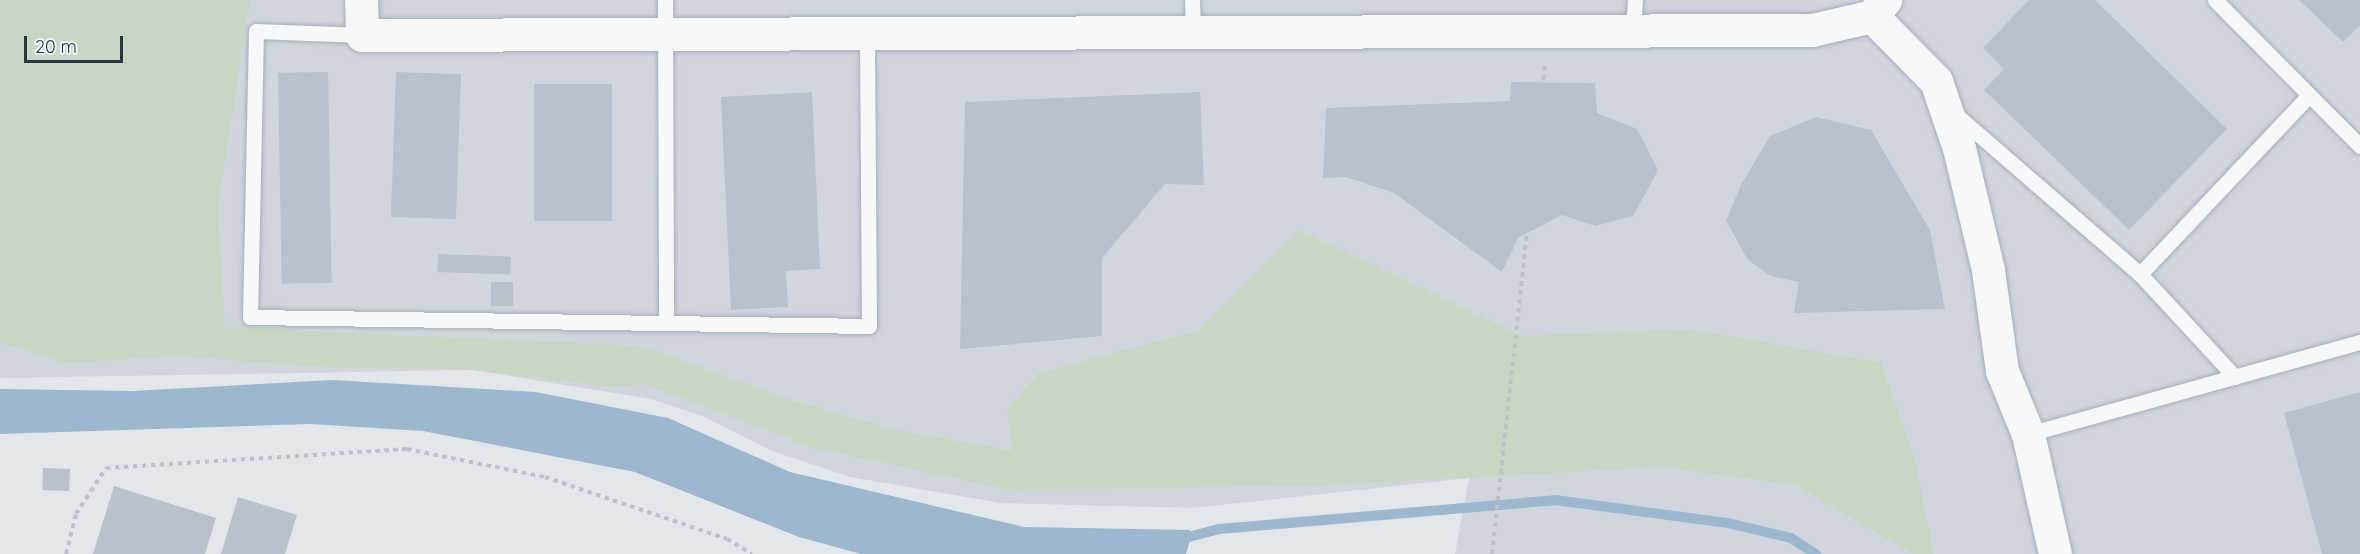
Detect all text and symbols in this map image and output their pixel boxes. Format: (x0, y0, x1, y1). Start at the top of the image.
scale bar (27, 24, 126, 62)
text: 20 m (35, 35, 77, 58)

